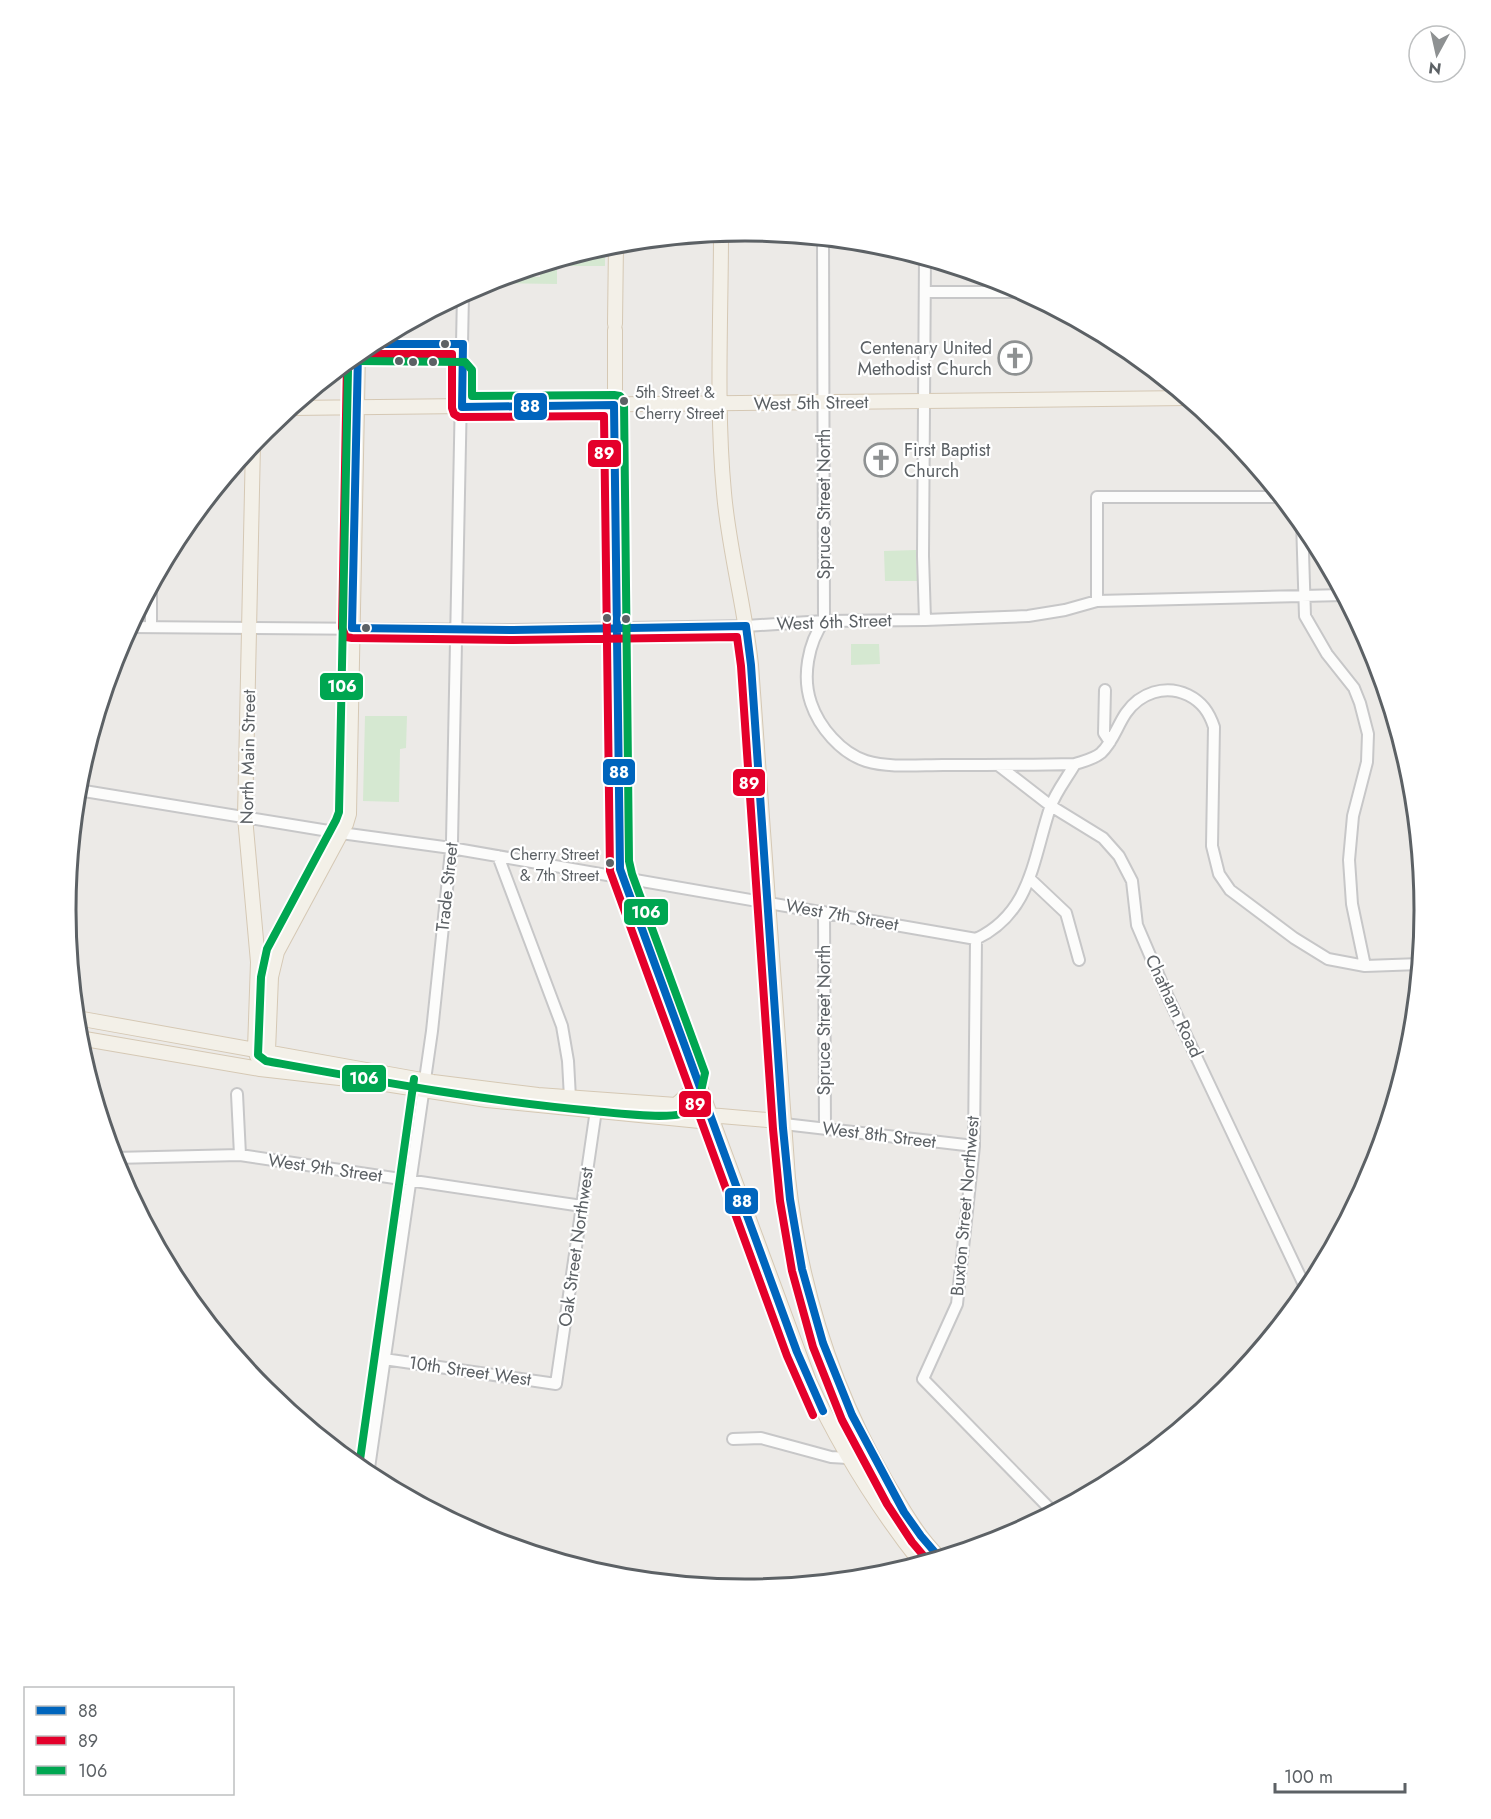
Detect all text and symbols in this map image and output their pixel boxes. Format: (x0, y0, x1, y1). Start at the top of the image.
north arrow (1407, 24, 1467, 84)
text: N (1427, 56, 1443, 81)
place label: Centenary United Methodist Church (857, 335, 992, 382)
unlabelled marker (439, 338, 451, 350)
church icon: Centenary United Methodist Church (997, 340, 1033, 376)
unlabelled marker (393, 355, 405, 367)
unlabelled marker (407, 356, 419, 368)
unlabelled marker (427, 356, 439, 368)
place label: 5th Street & Cherry Street (635, 381, 724, 425)
street label: West 5th Street (753, 389, 869, 417)
line badge: 88 (513, 392, 548, 421)
text: 88 (520, 395, 540, 418)
marker: 5th Street & Cherry Street (618, 395, 630, 407)
street label: Spruce Street North (811, 428, 837, 580)
place label: First Baptist Church (904, 437, 991, 484)
line badge: 89 (587, 439, 622, 468)
text: 89 (594, 442, 614, 465)
church icon: First Baptist Church (863, 442, 899, 478)
street label: West 6th Street (776, 607, 893, 637)
unlabelled marker (601, 612, 613, 624)
unlabelled marker (620, 613, 632, 625)
unlabelled marker (360, 622, 372, 634)
line badge: 106 (319, 672, 364, 701)
text: 106 (327, 675, 357, 698)
street label: North Main Street (234, 689, 262, 825)
line badge: 88 (602, 758, 636, 786)
text: 88 (609, 761, 629, 784)
line badge: 89 (732, 768, 766, 797)
text: 89 (739, 772, 759, 795)
street label: Trade Street (429, 840, 465, 933)
place label: Cherry Street & 7th Street (510, 843, 599, 887)
marker: Cherry Street & 7th Street (604, 857, 616, 869)
street label: West 7th Street (784, 892, 901, 938)
line badge: 106 (623, 898, 669, 926)
text: 106 (631, 901, 661, 924)
street label: Spruce Street North (811, 944, 837, 1096)
street label: Chatham Road (1139, 950, 1209, 1062)
line badge: 106 (341, 1064, 387, 1093)
text: 106 (349, 1067, 379, 1090)
line badge: 89 (678, 1090, 712, 1118)
text: 89 (685, 1093, 705, 1116)
street label: Buxton Street Northwest (944, 1114, 986, 1297)
street label: West 8th Street (821, 1115, 938, 1155)
street label: West 9th Street (266, 1147, 384, 1189)
street label: Oak Street Northwest (552, 1165, 600, 1329)
line badge: 88 (724, 1187, 759, 1215)
text: 88 (732, 1190, 752, 1213)
street label: 10th Street West (407, 1350, 534, 1393)
legend (24, 1687, 234, 1795)
text: 88 (78, 1698, 98, 1724)
text: 89 (78, 1728, 98, 1754)
scale bar (1275, 1756, 1406, 1794)
text: 106 (78, 1758, 107, 1784)
text: 100 m (1284, 1764, 1333, 1790)

